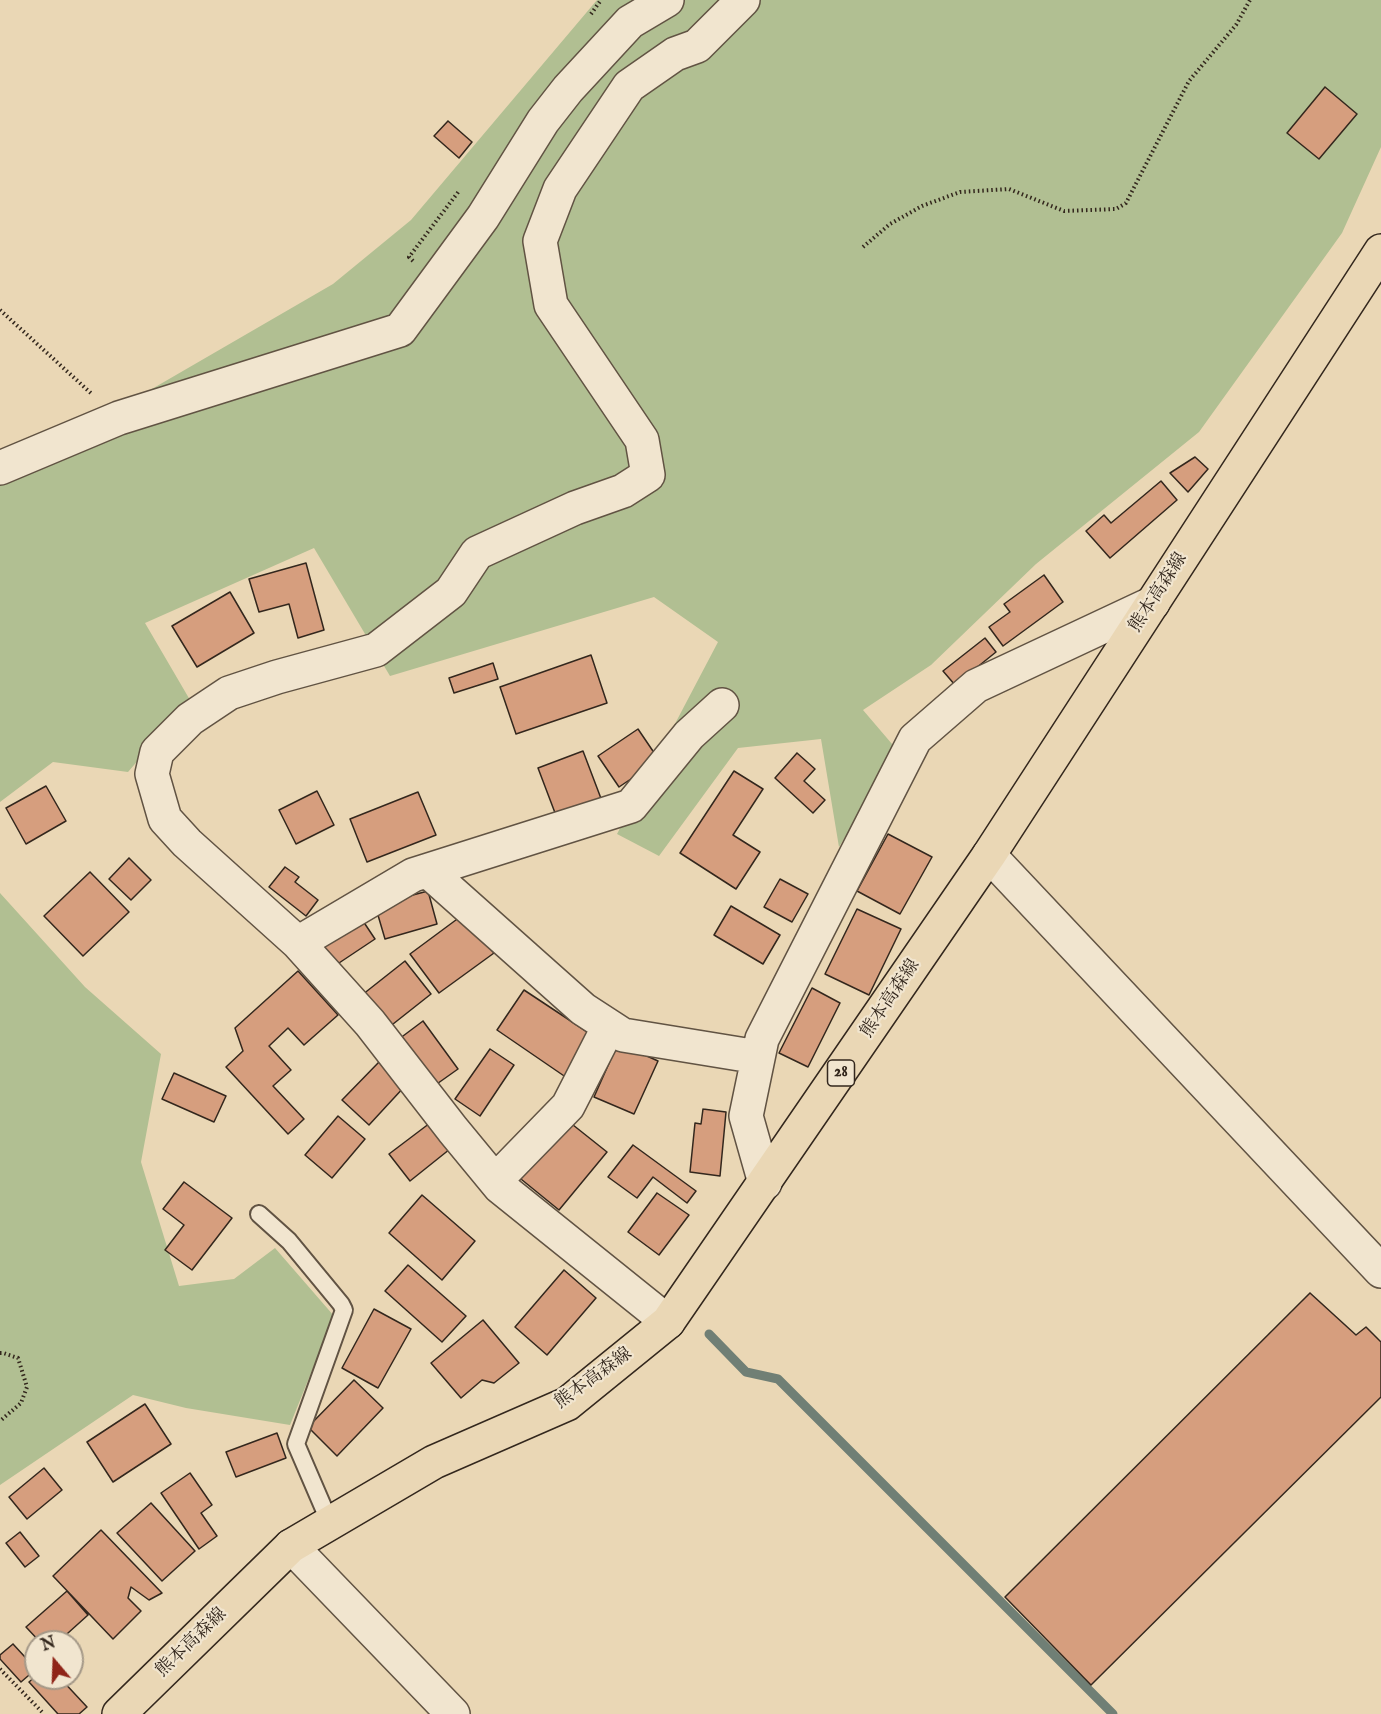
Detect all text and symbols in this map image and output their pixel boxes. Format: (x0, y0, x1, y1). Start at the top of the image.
street label: 熊本高森線 (1125, 549, 1193, 637)
street label: 熊本高森線 (857, 956, 925, 1042)
road number: 28 (828, 1060, 854, 1086)
street label: 熊本高森線 (551, 1344, 637, 1414)
street label: 熊本高森線 (152, 1604, 232, 1682)
north arrow (24, 1630, 84, 1690)
text: N (39, 1633, 59, 1657)

